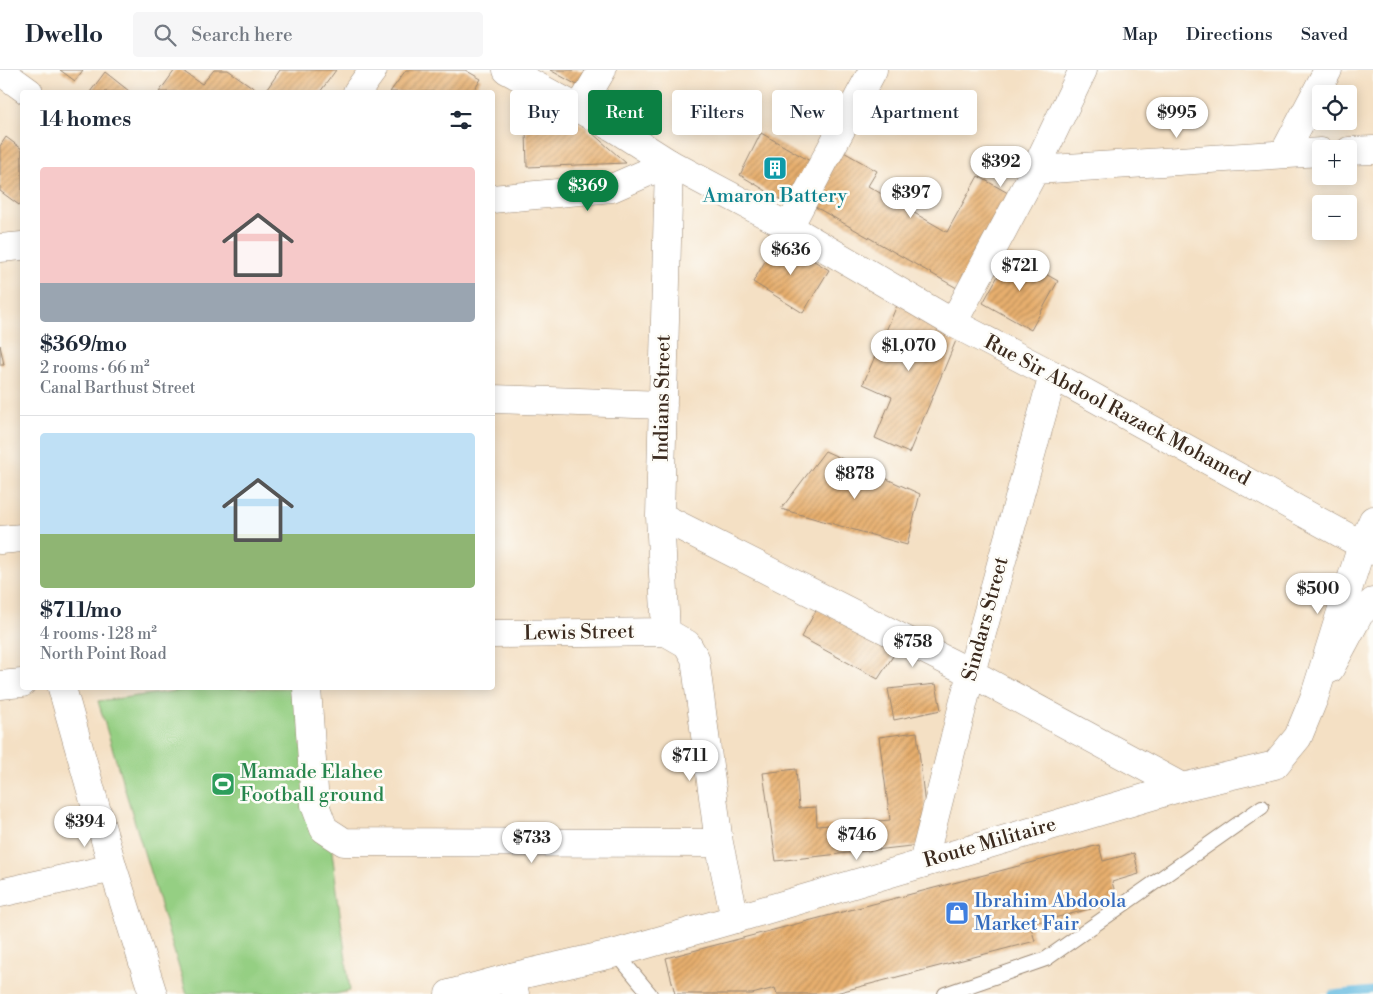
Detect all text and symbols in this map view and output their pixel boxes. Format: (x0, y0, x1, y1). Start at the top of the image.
search box (133, 12, 483, 57)
text: Dwello (25, 20, 103, 50)
icon: search (151, 21, 179, 49)
text: Search here (191, 23, 293, 47)
text: Map (1122, 23, 1158, 46)
text: Directions (1186, 23, 1273, 46)
text: Saved (1301, 23, 1348, 46)
map controls (1312, 85, 1357, 240)
button: locate (1312, 85, 1357, 130)
chip: Buy (510, 90, 578, 135)
chip: Rent (588, 90, 662, 135)
chip: Filters (672, 90, 762, 135)
chip: New (772, 90, 843, 135)
chip: Apartment (853, 90, 977, 135)
pin: $995 (1147, 97, 1207, 139)
text: $995 (1157, 103, 1197, 123)
icon: filters (447, 106, 475, 134)
text: 14 homes (40, 107, 131, 133)
button: + (1312, 140, 1357, 185)
pin: $392 (971, 146, 1031, 188)
text: $392 (981, 152, 1021, 172)
building icon: Amaron Battery (762, 155, 788, 181)
pin: $369 (558, 170, 618, 212)
text: $369 (568, 176, 608, 196)
pin: $397 (881, 176, 941, 219)
text: $397 (892, 183, 930, 203)
place label: Amaron Battery (702, 184, 847, 209)
button: − (1312, 195, 1357, 240)
icon: home (213, 200, 303, 290)
pin: $636 (761, 234, 821, 276)
text: $636 (771, 240, 811, 260)
pin: $721 (990, 250, 1050, 292)
text: $721 (1002, 256, 1038, 276)
pin: $1,070 (868, 330, 950, 372)
street label: Rue Sir Abdool Razack Mohamed (980, 330, 1255, 492)
text: $369/mo (40, 332, 127, 358)
street label: Indians Street (649, 334, 677, 462)
text: $1,070 (882, 336, 936, 356)
text: 2 rooms · 66 m² (40, 358, 150, 378)
text: Canal Barthust Street (40, 378, 196, 398)
pin: $878 (825, 458, 885, 500)
text: $878 (836, 464, 874, 484)
icon: home (213, 465, 303, 555)
street label: Sindars Street (957, 554, 1015, 684)
pin: $500 (1288, 572, 1348, 615)
text: $500 (1297, 579, 1339, 599)
text: $711/mo (40, 598, 122, 624)
street label: Lewis Street (523, 620, 635, 646)
text: 4 rooms · 128 m² (40, 624, 157, 644)
pin: $758 (883, 626, 943, 668)
text: $758 (894, 632, 932, 652)
text: North Point Road (40, 644, 166, 664)
pin: $711 (660, 740, 720, 782)
text: $711 (672, 746, 708, 766)
place label: Mamade Elahee Football ground (240, 760, 385, 808)
sports icon: Mamade Elahee Football ground (210, 771, 236, 797)
pin: $394 (55, 806, 115, 848)
text: $394 (65, 812, 105, 832)
street label: Route Militaire (921, 812, 1059, 874)
pin: $746 (827, 818, 887, 861)
pin: $733 (502, 822, 562, 864)
text: $746 (838, 825, 876, 845)
text: $733 (513, 828, 551, 848)
place label: Ibrahim Abdoola Market Fair (974, 889, 1127, 937)
shop icon: Ibrahim Abdoola Market Fair (944, 900, 970, 926)

